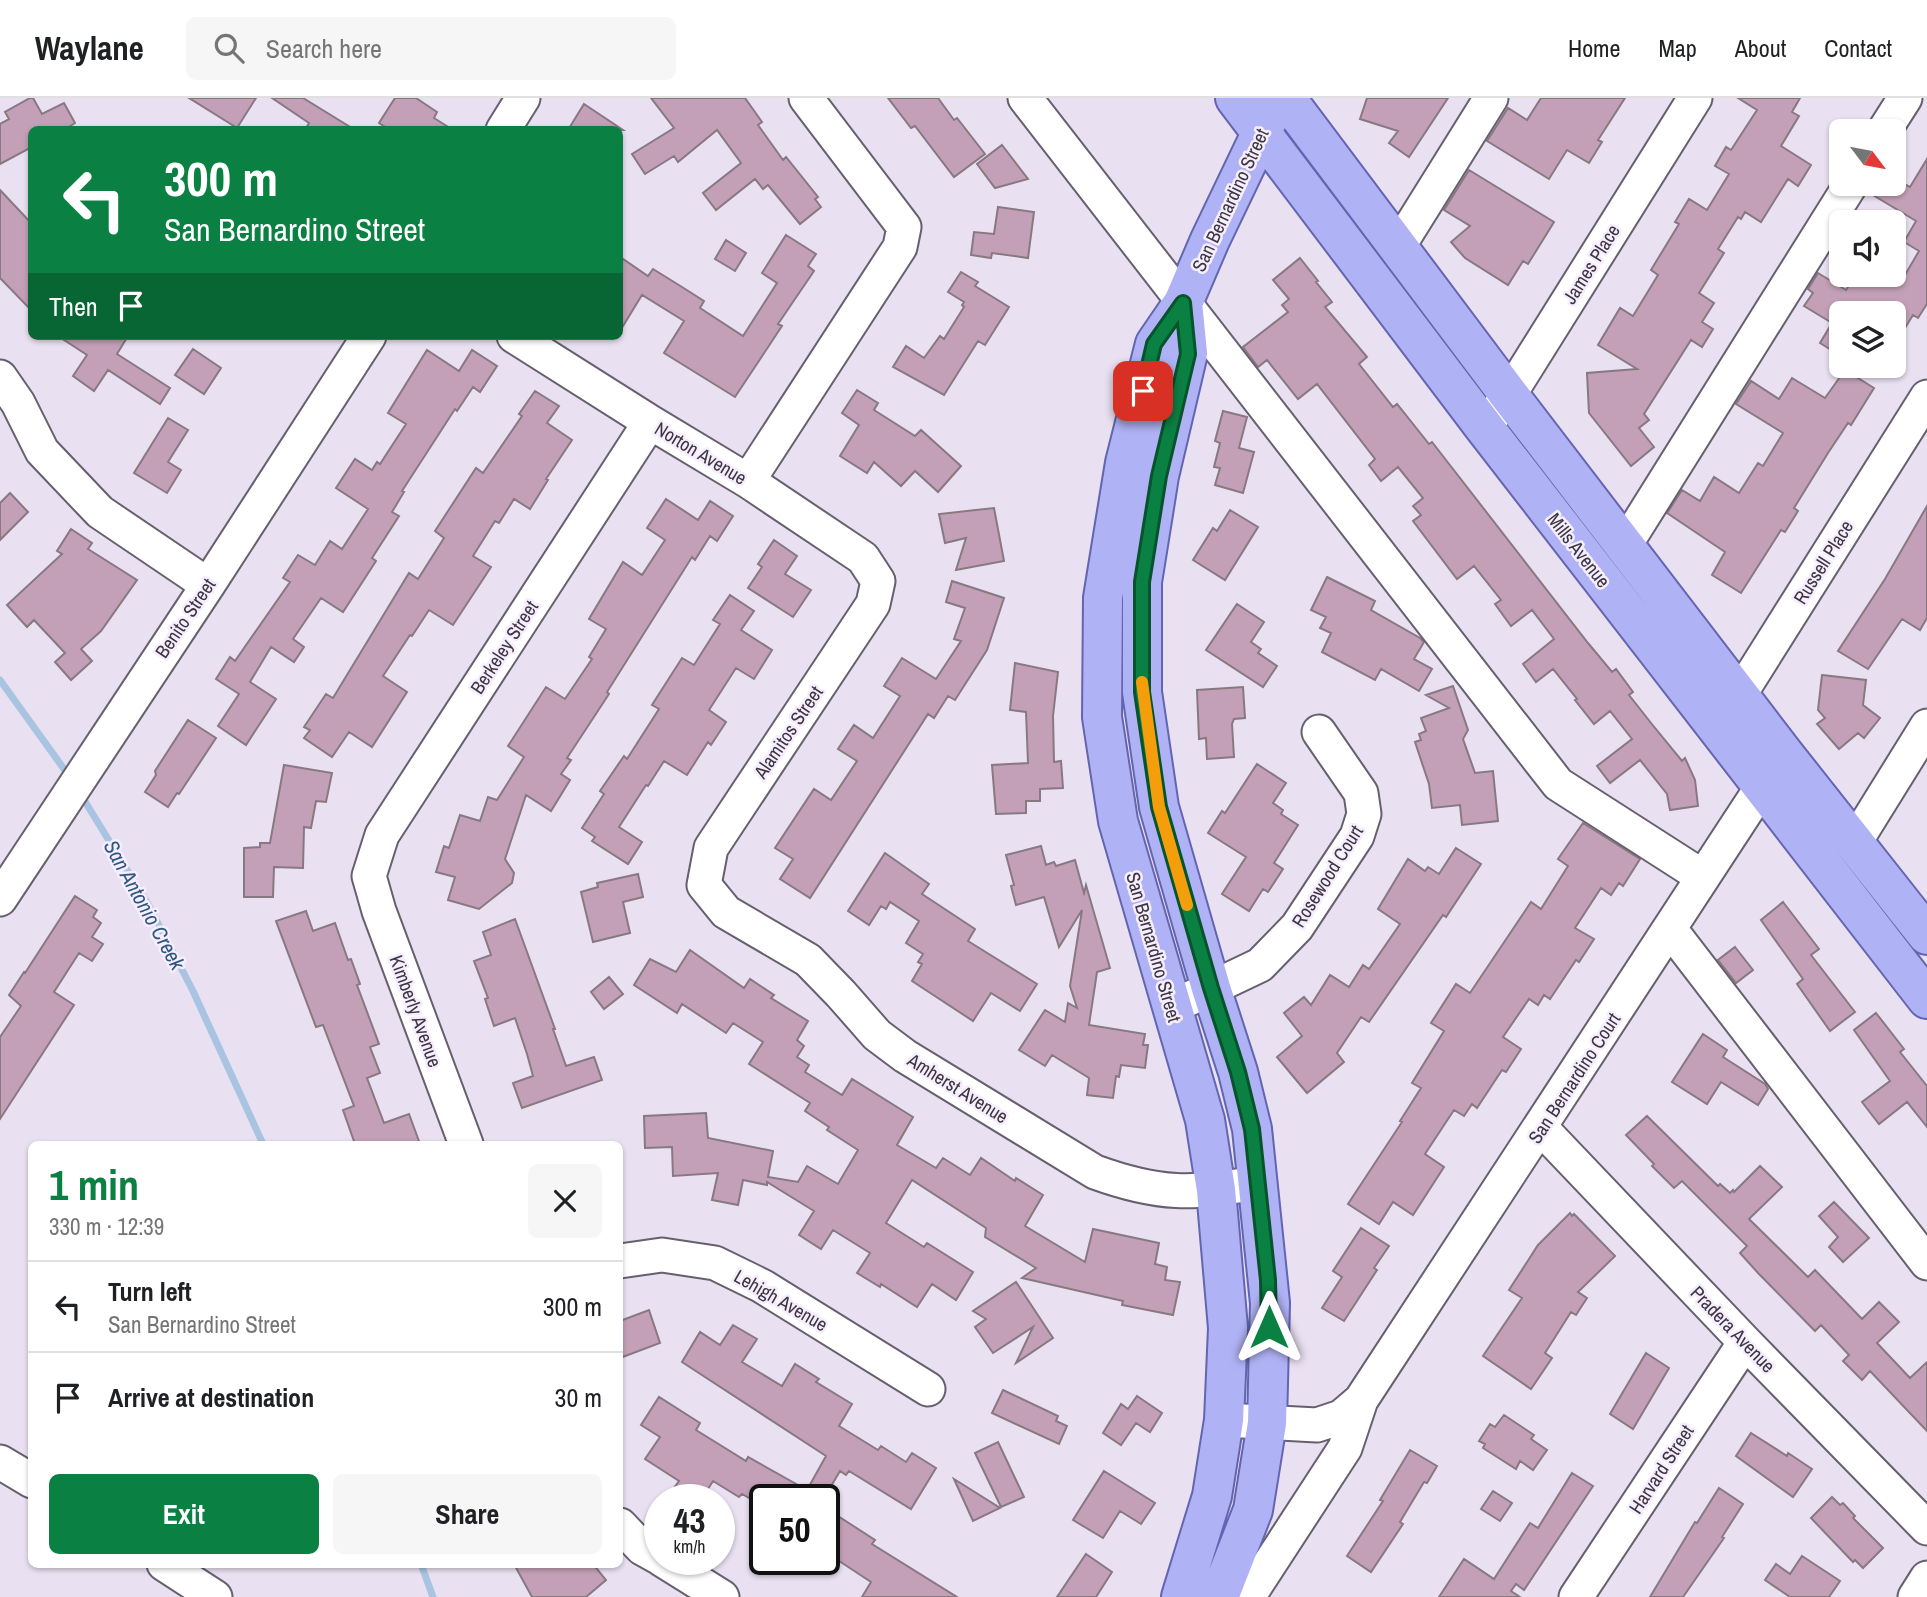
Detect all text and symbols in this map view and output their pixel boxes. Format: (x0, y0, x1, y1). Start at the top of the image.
search box (186, 17, 676, 80)
text: Waylane (35, 26, 144, 70)
icon: search (210, 29, 248, 67)
text: Search here (266, 31, 382, 66)
text: Home (1568, 32, 1620, 64)
text: Map (1658, 32, 1697, 64)
text: About (1735, 32, 1786, 64)
text: Contact (1824, 32, 1892, 64)
north arrow (1829, 119, 1906, 196)
map controls (1829, 119, 1906, 378)
street label: San Bernardino Street (1185, 124, 1275, 276)
text: 300 m (164, 145, 278, 211)
icon: left (49, 154, 140, 245)
text: San Bernardino Street (164, 208, 425, 251)
button: sound (1829, 210, 1906, 287)
street label: James Place (1556, 219, 1626, 309)
icon: arrive (112, 287, 150, 325)
text: Then (49, 289, 98, 324)
button: layers (1829, 301, 1906, 378)
pin (1113, 361, 1173, 421)
icon: arrive (1124, 372, 1162, 410)
street label: Norton Avenue (650, 415, 752, 491)
street label: Mills Avenue (1542, 507, 1616, 593)
street label: Russell Place (1787, 515, 1859, 609)
street label: Benito Street (149, 572, 222, 663)
street label: Berkeley Street (464, 595, 544, 699)
street label: Alamitos Street (747, 680, 829, 784)
street label: Rosewood Court (1285, 819, 1369, 932)
water label: San Antonio Creek (97, 835, 193, 976)
street label: San Bernardino Street (1120, 869, 1188, 1026)
street label: Kimberly Avenue (384, 951, 448, 1071)
street label: San Bernardino Court (1522, 1007, 1627, 1149)
street label: Amherst Avenue (902, 1046, 1013, 1129)
text: 1 min (49, 1157, 139, 1213)
button: close (528, 1164, 602, 1238)
text: 330 m · 12:39 (49, 1211, 164, 1242)
street label: Lehigh Avenue (730, 1263, 832, 1337)
text: Turn left (108, 1274, 192, 1309)
street label: Pradera Avenue (1685, 1280, 1781, 1378)
icon: left (49, 1288, 87, 1326)
text: 300 m (543, 1289, 602, 1324)
position arrow (1232, 1290, 1306, 1364)
text: San Bernardino Street (108, 1309, 296, 1340)
icon: arrive (49, 1379, 87, 1417)
text: Arrive at destination (108, 1380, 314, 1415)
text: 30 m (555, 1380, 602, 1415)
street label: Harvard Street (1623, 1419, 1700, 1519)
button: Exit (49, 1474, 319, 1554)
button: Share (333, 1474, 602, 1554)
speed limit sign: 50 (749, 1484, 840, 1575)
text: 43 (674, 1497, 705, 1544)
text: km/h (674, 1534, 706, 1559)

